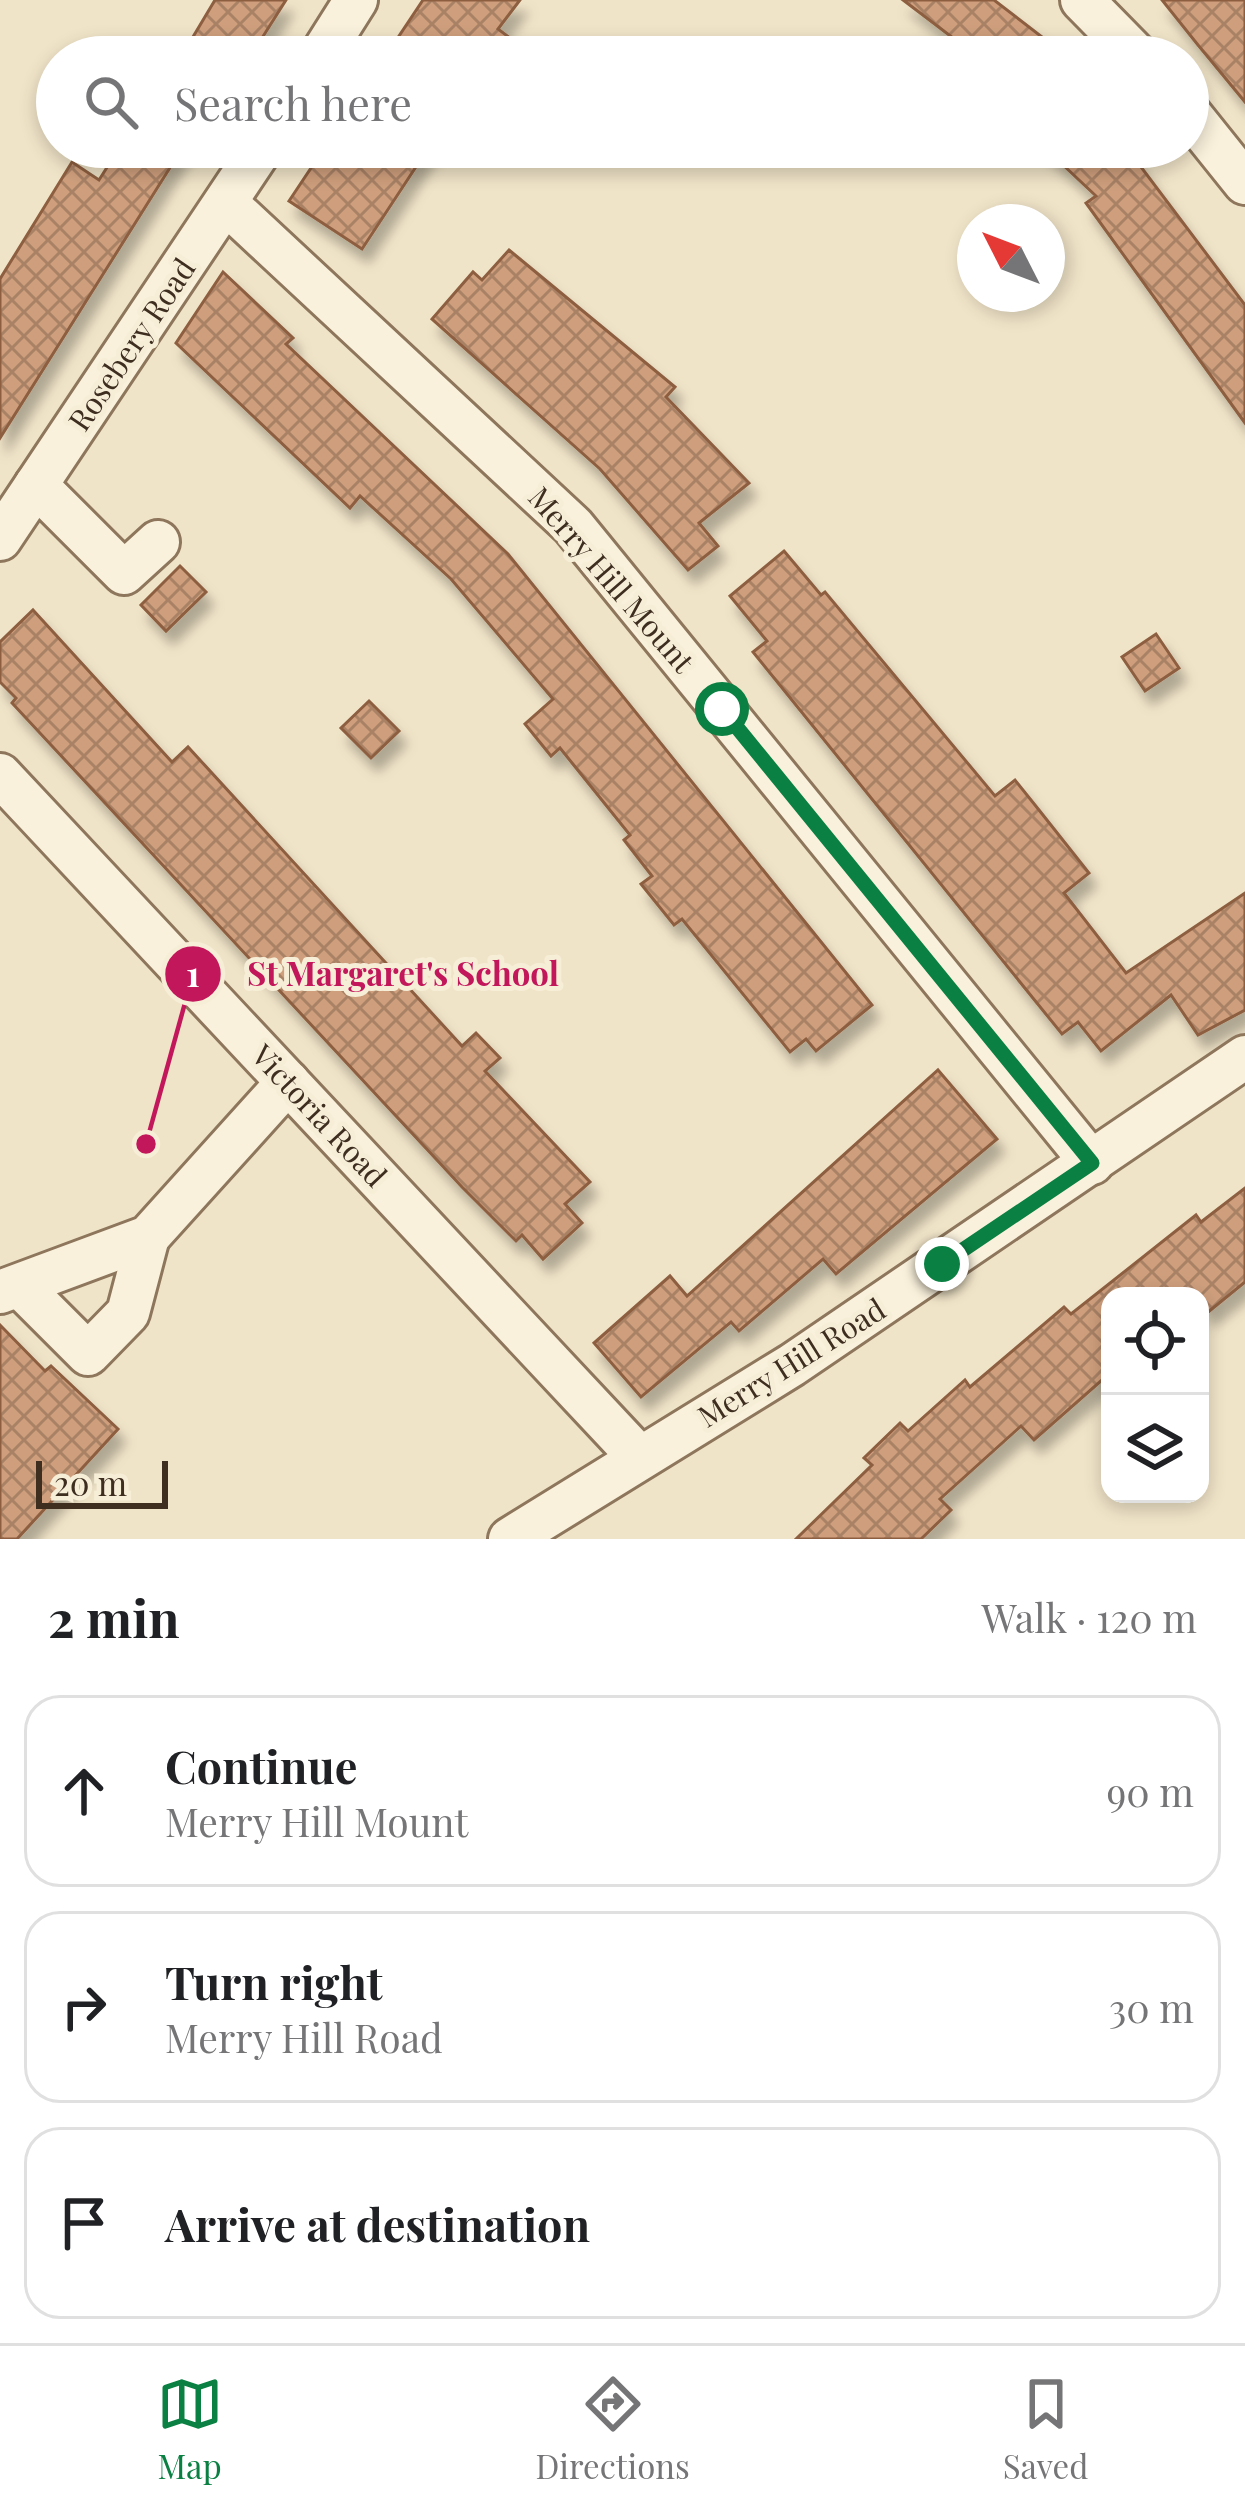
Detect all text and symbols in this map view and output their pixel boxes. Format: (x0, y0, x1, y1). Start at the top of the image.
search box (36, 36, 1209, 168)
icon: search (78, 69, 144, 135)
text: Search here (174, 72, 412, 132)
north arrow (957, 204, 1065, 312)
street label: Rosebery Road (59, 250, 203, 438)
street label: Merry Hill Mount (520, 478, 704, 680)
route start (695, 682, 749, 736)
callout: St Margaret's School (163, 940, 583, 1009)
text: 1 (186, 948, 200, 996)
text: St Margaret's School (247, 950, 559, 994)
street label: Victoria Road (243, 1034, 396, 1195)
route end (915, 1237, 969, 1291)
map controls (1101, 1287, 1209, 1503)
button: locate (1101, 1287, 1209, 1395)
street label: Merry Hill Road (690, 1288, 892, 1436)
button: layers (1101, 1395, 1209, 1503)
scale bar (36, 1455, 168, 1508)
text: 20 m (54, 1460, 127, 1504)
text: 2 min (48, 1583, 180, 1651)
text: Walk · 120 m (982, 1591, 1197, 1643)
text: Continue (165, 1735, 357, 1795)
icon: ahead (51, 1758, 117, 1824)
text: 90 m (1106, 1765, 1194, 1817)
text: Merry Hill Mount (165, 1795, 468, 1847)
text: Turn right (165, 1951, 383, 2011)
icon: right (51, 1974, 117, 2040)
text: 30 m (1109, 1981, 1194, 2033)
text: Merry Hill Road (165, 2011, 443, 2063)
icon: arrive (51, 2190, 117, 2256)
text: Arrive at destination (165, 2193, 590, 2253)
tab: Map (157, 2371, 223, 2487)
tab: Directions (536, 2371, 690, 2487)
tab: Saved (1003, 2371, 1089, 2487)

